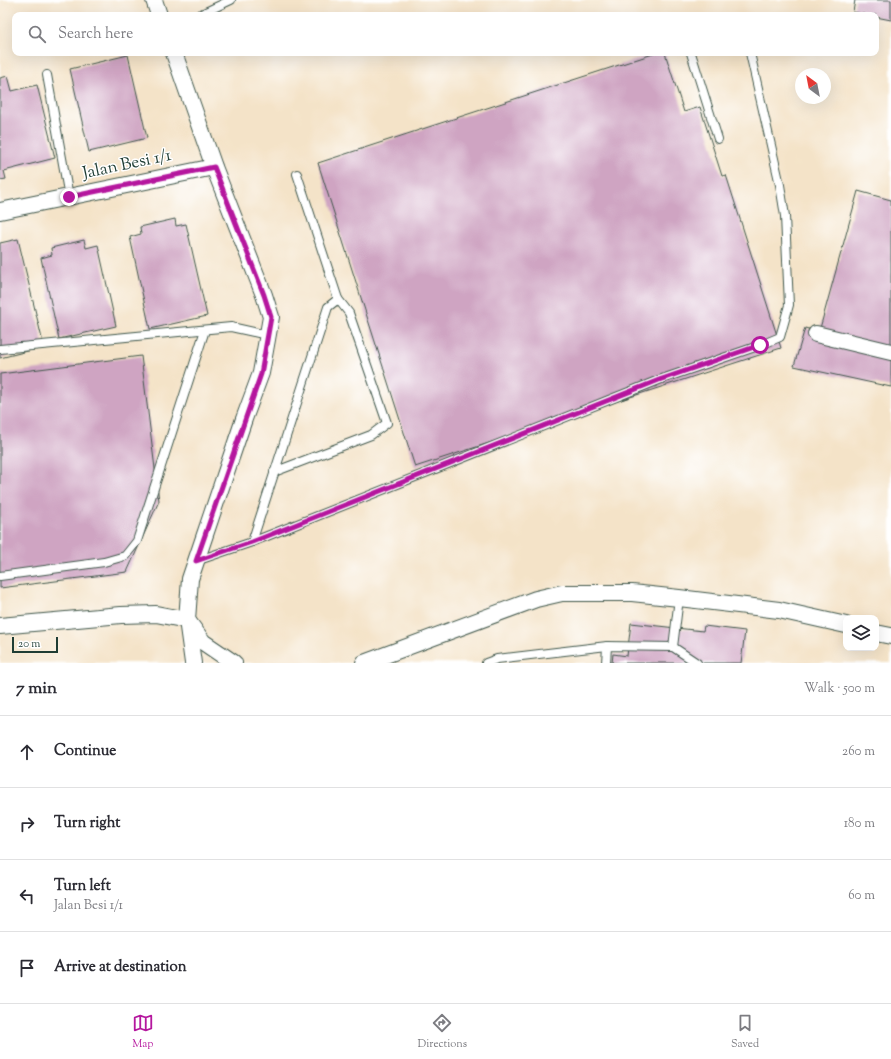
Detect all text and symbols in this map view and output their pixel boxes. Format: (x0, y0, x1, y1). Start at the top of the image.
search box (12, 12, 879, 56)
icon: search (26, 23, 48, 45)
text: Search here (58, 24, 133, 45)
north arrow (795, 68, 831, 104)
street label: Jalan Besi 1/1 (79, 144, 174, 186)
route end (60, 188, 78, 206)
route start (751, 336, 769, 354)
map controls (843, 615, 879, 651)
button: layers (843, 615, 879, 651)
scale bar (12, 635, 58, 654)
text: 20 m (18, 636, 40, 652)
text: 7 min (16, 677, 57, 701)
text: Walk · 500 m (804, 680, 875, 698)
icon: ahead (16, 741, 38, 763)
text: Continue (54, 741, 116, 762)
text: 260 m (842, 743, 875, 761)
icon: right (16, 813, 38, 835)
text: Turn right (54, 813, 120, 834)
text: 180 m (844, 815, 875, 833)
text: Turn left (54, 876, 111, 897)
icon: left (16, 885, 38, 907)
text: 60 m (848, 887, 875, 905)
text: Jalan Besi 1/1 (54, 897, 123, 915)
icon: arrive (16, 957, 38, 979)
text: Arrive at destination (54, 957, 187, 978)
tab: Map (132, 1012, 154, 1052)
tab: Directions (418, 1012, 467, 1052)
tab: Saved (731, 1012, 759, 1052)

